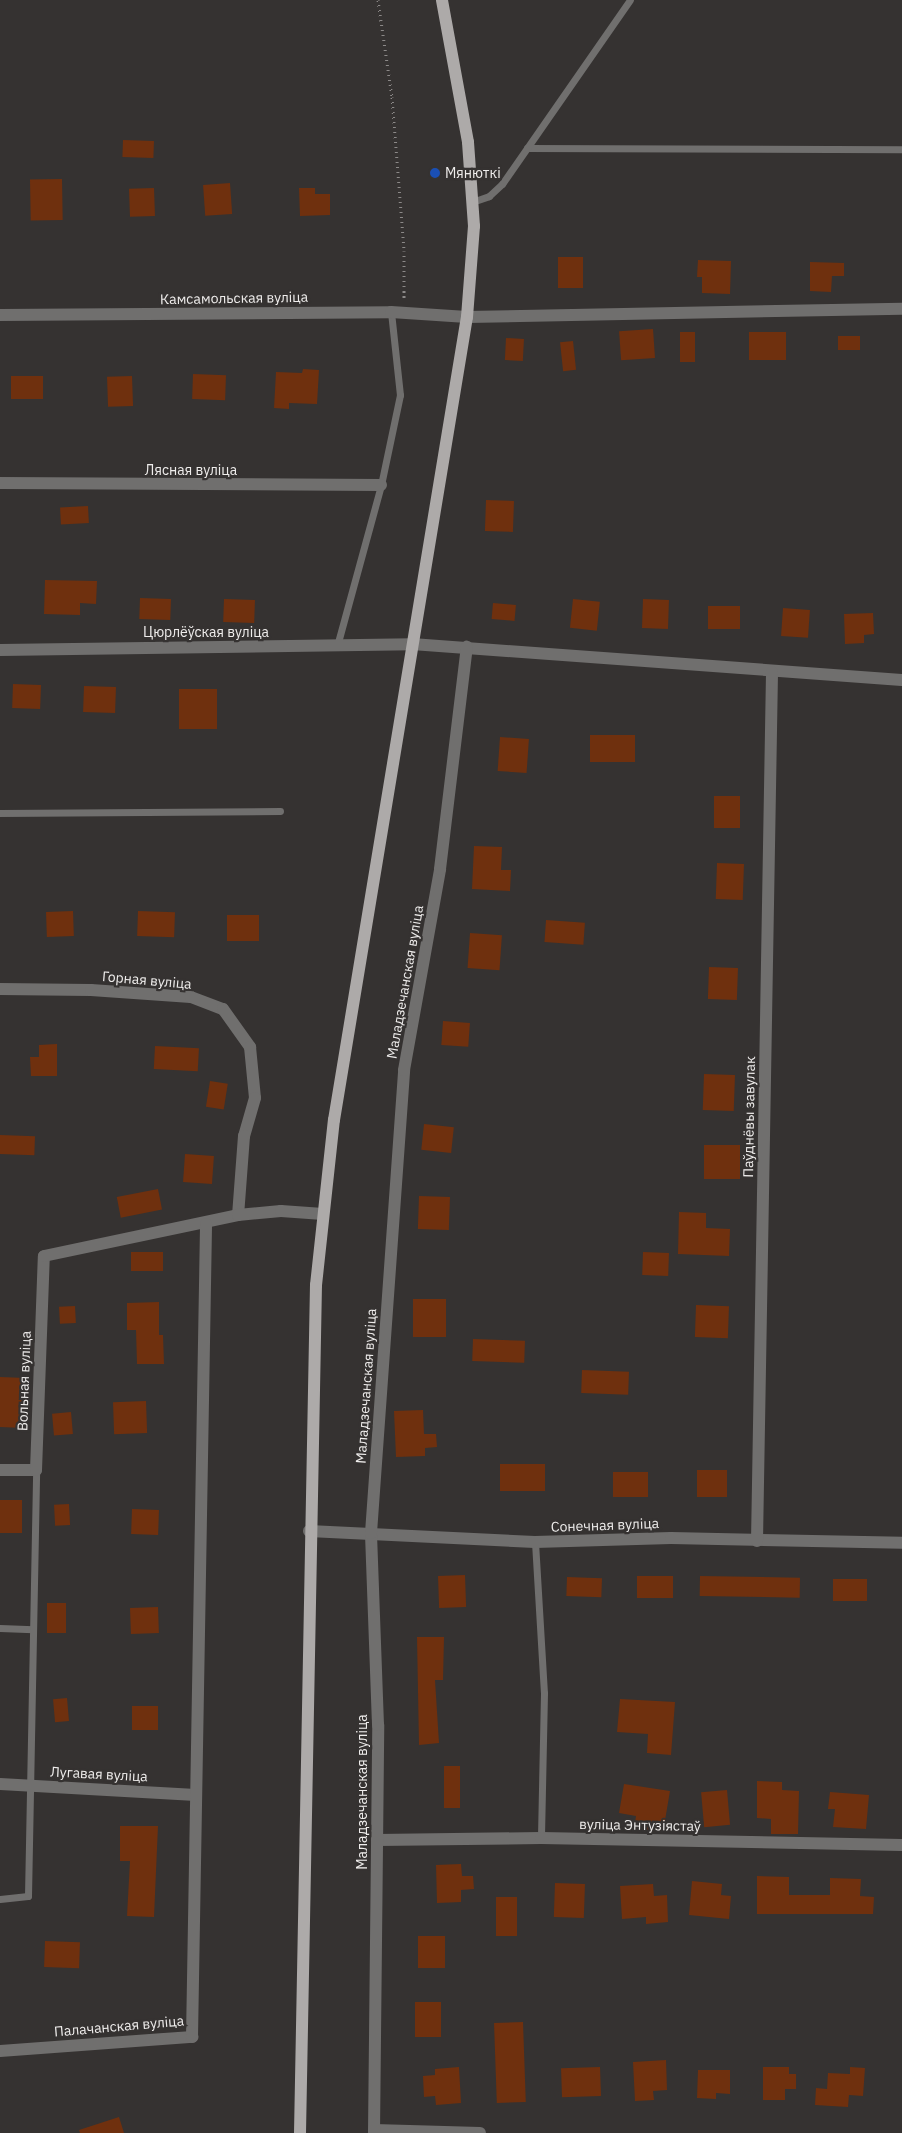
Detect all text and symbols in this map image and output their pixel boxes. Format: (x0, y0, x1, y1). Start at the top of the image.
place label: Мянюткі (445, 165, 501, 181)
marker: Мянюткі (429, 167, 441, 179)
street label: Камсамольская вуліца (160, 288, 308, 308)
street label: Лясная вуліца (145, 462, 237, 478)
street label: Цюрлёўская вуліца (143, 624, 269, 640)
street label: Маладзечанская вуліца (383, 904, 427, 1060)
street label: Горная вуліца (102, 968, 192, 992)
street label: Паўднёвы завулак (740, 1056, 758, 1178)
street label: Маладзечанская вуліца (352, 1308, 380, 1464)
street label: Вольная вуліца (14, 1331, 34, 1431)
street label: Сонечная вуліца (551, 1515, 659, 1535)
street label: Маладзечанская вуліца (354, 1714, 370, 1870)
street label: Лугавая вуліца (50, 1763, 148, 1785)
street label: вуліца Энтузіястаў (579, 1816, 701, 1834)
street label: Палачанская вуліца (53, 2012, 185, 2040)

